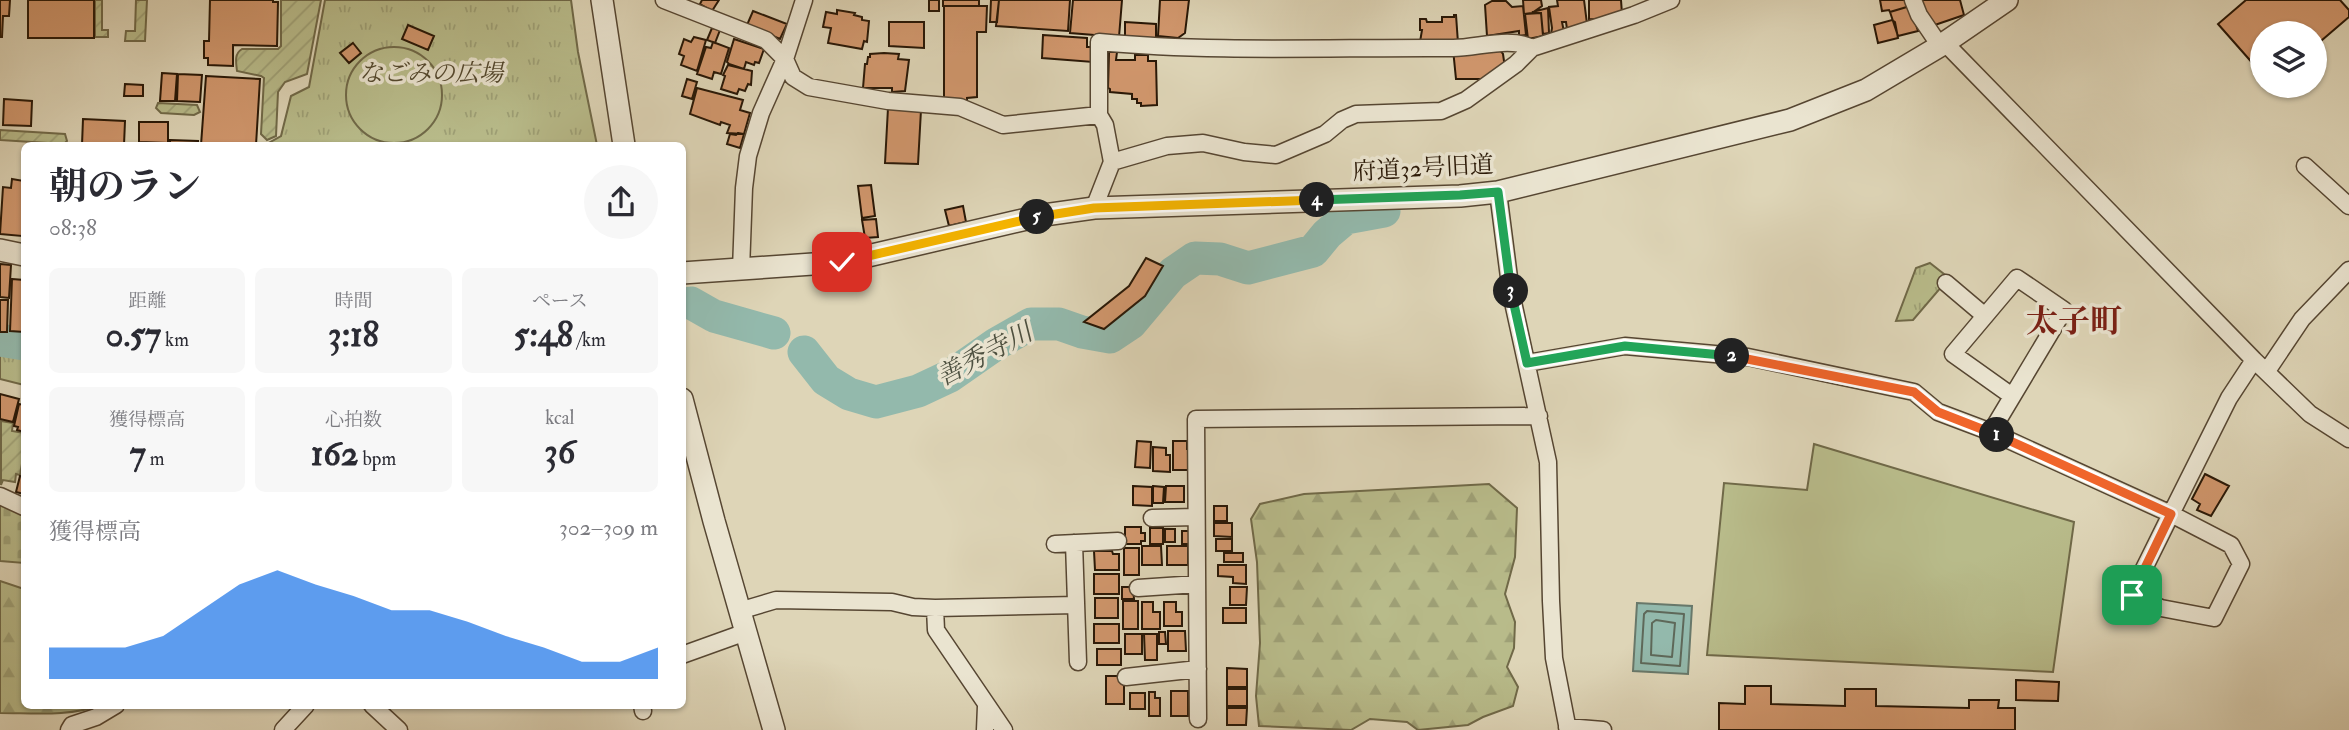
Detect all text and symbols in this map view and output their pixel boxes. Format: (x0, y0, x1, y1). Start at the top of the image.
map controls (2250, 21, 2327, 98)
button: layers (2250, 21, 2327, 98)
park label: なごみの広場 (359, 58, 505, 89)
street label: 府道32号旧道 (1352, 149, 1494, 188)
text: 朝のラン (49, 163, 201, 211)
button: share (584, 165, 658, 239)
pin: 4 (1300, 182, 1334, 218)
text: 4 (1311, 187, 1322, 211)
pin: 5 (1020, 200, 1054, 234)
text: 5 (1032, 204, 1041, 228)
text: 08:38 (49, 213, 97, 242)
pin (812, 232, 872, 292)
icon: check (823, 243, 861, 281)
pin: 3 (1494, 274, 1528, 308)
text: 3 (1507, 278, 1514, 302)
text: 距離 (128, 289, 166, 313)
text: 時間 (334, 289, 373, 313)
text: ペース (532, 289, 588, 313)
district label: 太子町 (2026, 302, 2122, 342)
text: 0.57 (105, 313, 161, 357)
text: 3:18 (328, 313, 379, 357)
text: 5:48 (514, 313, 573, 357)
water label: 善秀寺川 (931, 315, 1041, 393)
text: km (161, 328, 189, 352)
text: /km (573, 328, 606, 352)
pin: 2 (1714, 338, 1750, 374)
text: 2 (1727, 343, 1736, 367)
text: kcal (545, 406, 574, 430)
text: 獲得標高 (109, 408, 185, 432)
text: 心拍数 (325, 408, 382, 432)
pin: 1 (1980, 418, 2014, 452)
text: 1 (1993, 422, 2000, 446)
text: 36 (544, 430, 575, 474)
text: 7 (130, 432, 146, 476)
text: 162 (311, 432, 359, 476)
text: m (146, 447, 165, 471)
text: bpm (359, 447, 396, 471)
text: 302–309 m (559, 513, 658, 542)
text: 獲得標高 (49, 517, 141, 546)
pin (2102, 565, 2162, 625)
icon: arrive (2113, 576, 2151, 614)

